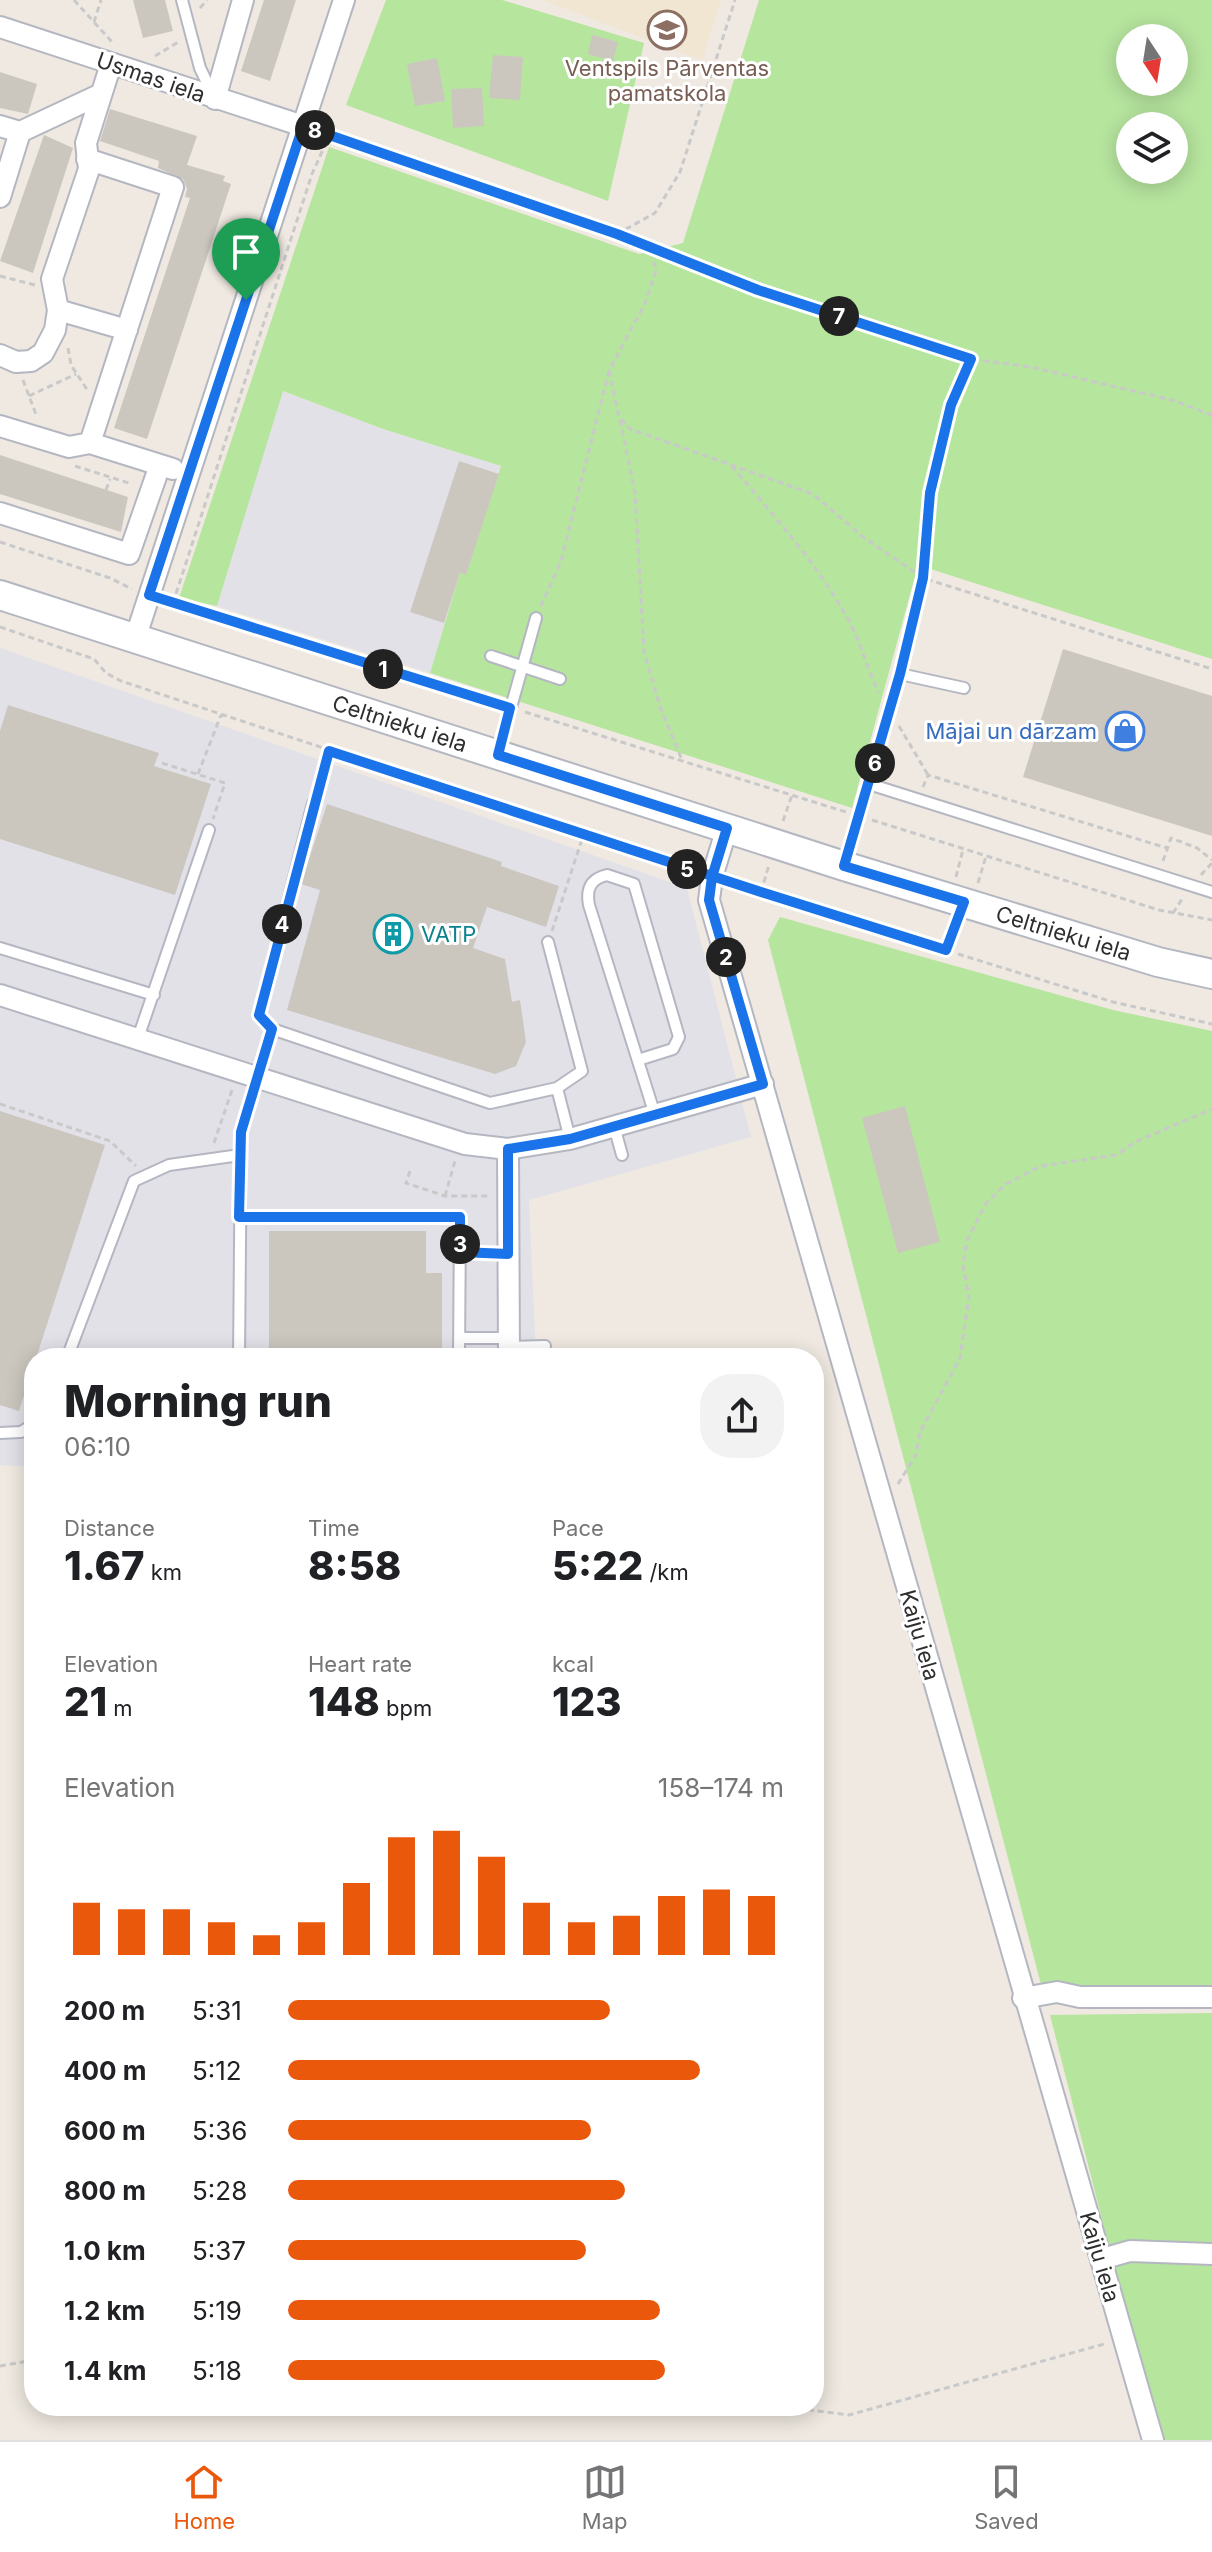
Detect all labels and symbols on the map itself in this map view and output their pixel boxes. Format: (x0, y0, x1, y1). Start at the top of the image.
school or university icon: Ventspils Pārventas pamatskola (646, 9, 688, 51)
north arrow (1116, 24, 1188, 96)
street label: Usmas iela (93, 46, 209, 108)
place label: Ventspils Pārventas pamatskola (565, 55, 769, 106)
pin: 8 (295, 110, 335, 150)
pin (212, 218, 280, 300)
pin: 7 (819, 296, 859, 336)
pin: 1 (363, 649, 403, 689)
street label: Celtnieku iela (329, 690, 471, 757)
shop icon: Mājai un dārzam (1104, 710, 1146, 752)
place label: Mājai un dārzam (926, 718, 1097, 744)
pin: 6 (855, 743, 895, 783)
pin: 5 (667, 849, 707, 889)
street label: Celtnieku iela (993, 900, 1134, 966)
pin: 4 (262, 904, 302, 944)
building icon: VATP (372, 913, 414, 955)
place label: VATP (421, 921, 476, 947)
pin: 2 (706, 937, 746, 977)
pin: 3 (440, 1224, 480, 1264)
street label: Kaiju iela (895, 1587, 945, 1683)
street label: Kaiju iela (1075, 2209, 1125, 2305)

